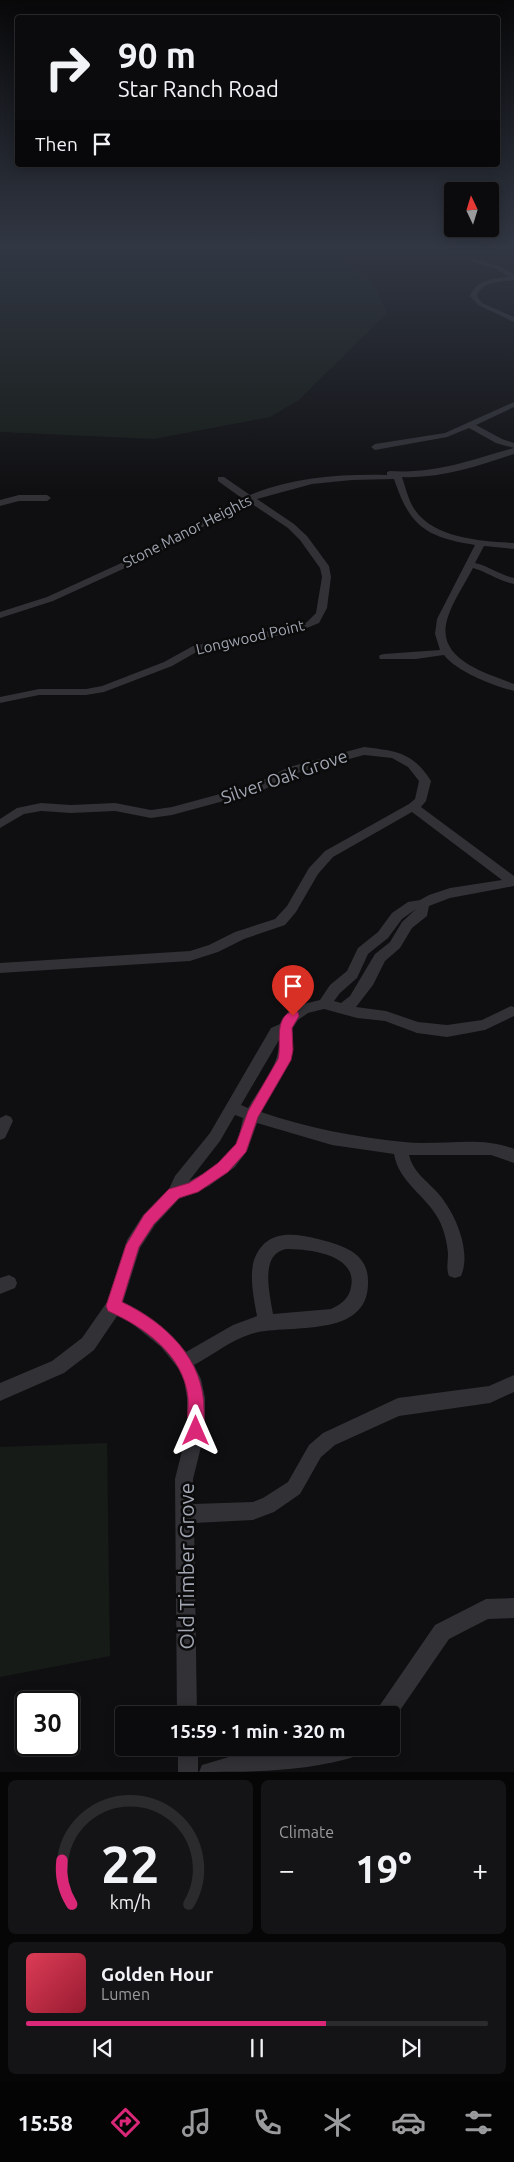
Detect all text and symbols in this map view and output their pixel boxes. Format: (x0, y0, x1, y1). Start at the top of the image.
icon: right (35, 35, 100, 100)
text: 90 m (118, 35, 196, 75)
text: Star Ranch Road (118, 76, 279, 101)
icon: arrive (88, 130, 116, 158)
text: Then (35, 133, 78, 155)
north arrow (444, 182, 499, 238)
map controls (444, 182, 499, 237)
street label: Stone Manor Heights (120, 491, 254, 571)
street label: Longwood Point (194, 616, 306, 658)
street label: Silver Oak Grove (218, 745, 350, 807)
pin (272, 965, 314, 1016)
icon: arrive (279, 972, 307, 1000)
position arrow (169, 1404, 221, 1456)
street label: Old Timber Grove (174, 1483, 198, 1649)
speed limit sign: 30 (15, 1691, 80, 1756)
text: 15:59 · 1 min · 320 m (170, 1720, 345, 1742)
text: Climate (279, 1823, 334, 1841)
text: 22 (101, 1835, 160, 1893)
text: 19° (355, 1848, 412, 1890)
text: − (279, 1854, 295, 1885)
text: + (472, 1854, 488, 1885)
text: km/h (110, 1892, 151, 1912)
text: Golden Hour (101, 1963, 213, 1985)
text: Lumen (101, 1985, 150, 2003)
icon: previous (89, 2034, 117, 2062)
icon: pause (243, 2034, 271, 2062)
icon: next (397, 2034, 425, 2062)
icon: directions (108, 2105, 143, 2140)
icon: music (179, 2105, 214, 2140)
icon: phone (250, 2105, 285, 2140)
icon: climate (320, 2105, 355, 2140)
icon: car (391, 2105, 426, 2140)
icon: filters (461, 2105, 496, 2140)
text: 15:58 (18, 2110, 73, 2135)

